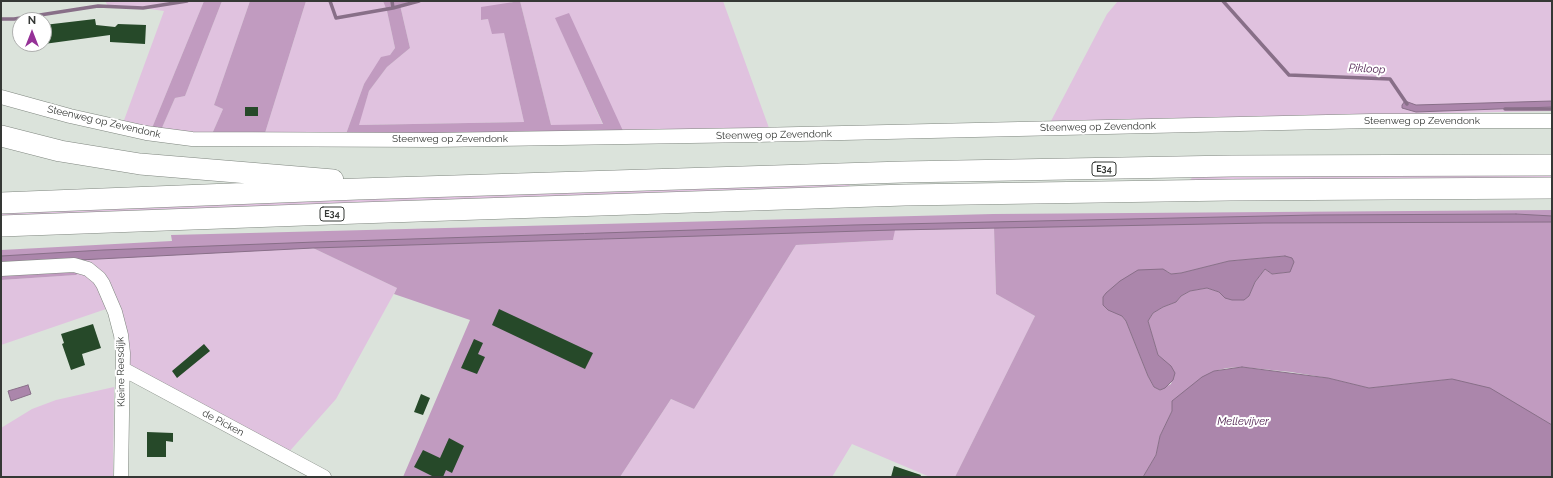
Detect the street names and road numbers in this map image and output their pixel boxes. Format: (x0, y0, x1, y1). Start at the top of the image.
street label: Steenweg op Zevendonk (46, 103, 162, 141)
street label: Steenweg op Zevendonk (1364, 115, 1480, 127)
street label: Steenweg op Zevendonk (1040, 120, 1156, 134)
street label: Steenweg op Zevendonk (716, 128, 832, 142)
street label: Steenweg op Zevendonk (392, 133, 508, 145)
road number: E34 (1092, 162, 1116, 176)
road number: E34 (320, 207, 344, 221)
street label: Kleine Reesdijk (114, 337, 128, 407)
street label: de Picken (200, 407, 246, 439)

